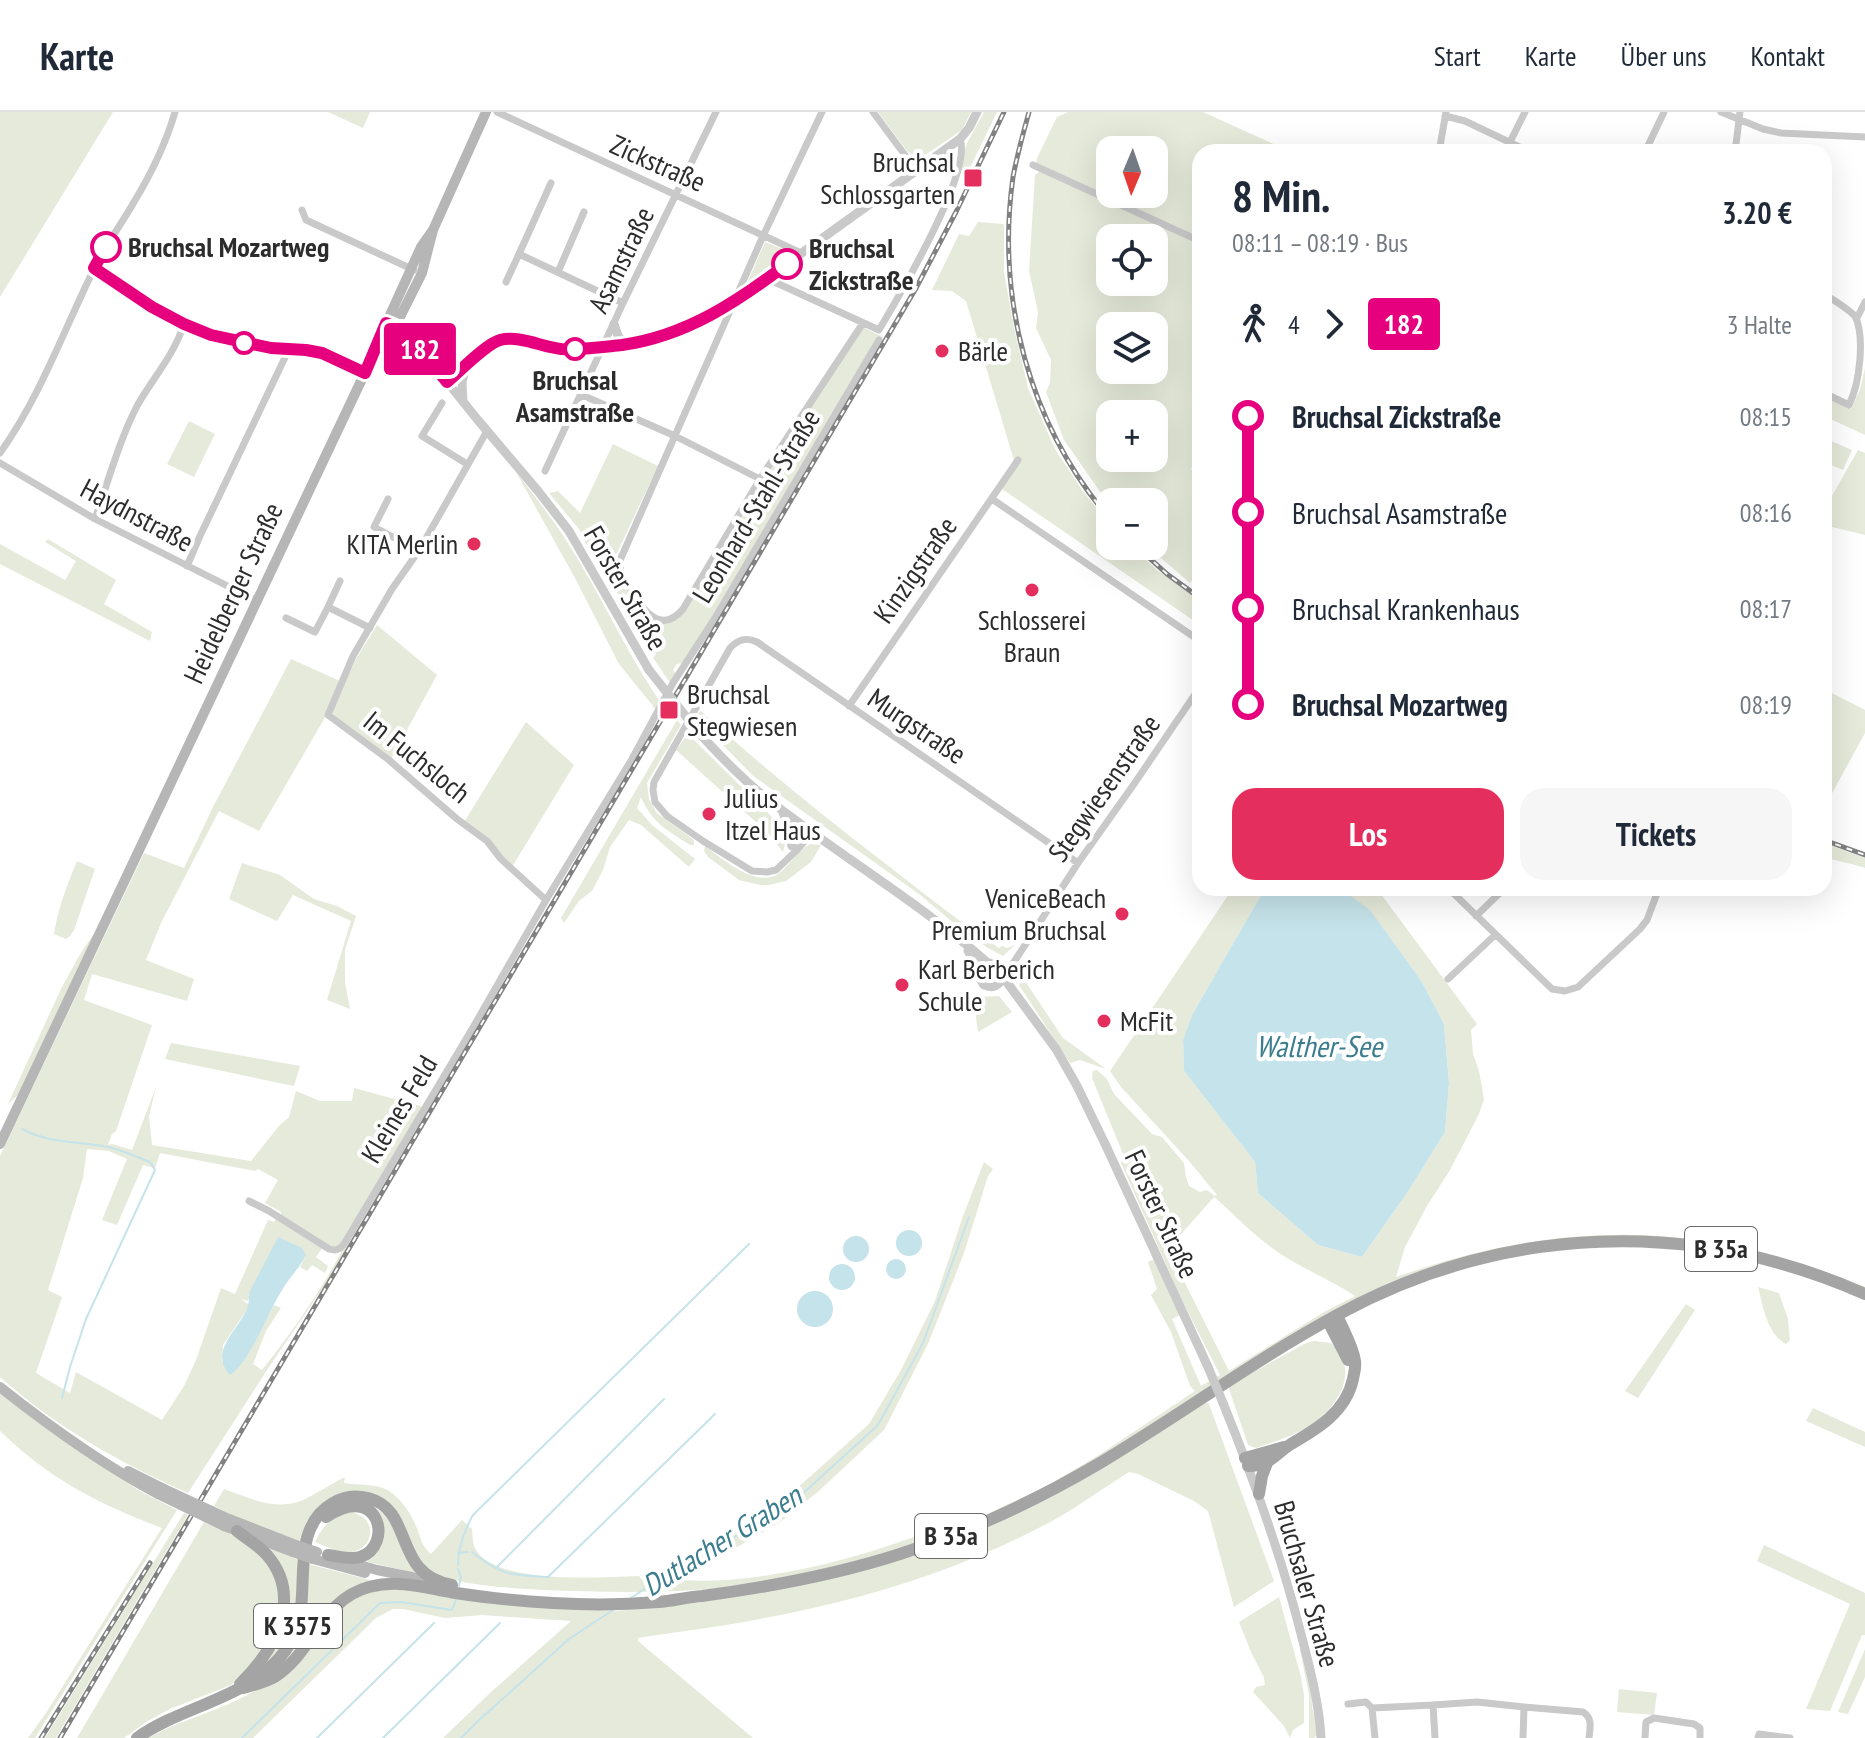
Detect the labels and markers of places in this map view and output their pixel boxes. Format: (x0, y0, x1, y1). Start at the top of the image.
place label: Bruchsal Schlossgarten (820, 143, 955, 212)
marker: Bruchsal Schlossgarten (962, 167, 984, 189)
place label: Bruchsal Mozartweg (128, 228, 329, 265)
place label: Bruchsal Zickstraße (809, 229, 914, 298)
marker: Bruchsal Mozartweg (91, 232, 121, 262)
marker: Bruchsal Zickstraße (772, 249, 802, 279)
unlabelled marker (233, 332, 255, 354)
place label: Bärle (958, 332, 1008, 369)
marker: Bruchsal Asamstraße (564, 338, 586, 360)
marker: Bärle (933, 342, 951, 360)
place label: Bruchsal Asamstraße (515, 361, 634, 430)
place label: KITA Merlin (346, 525, 458, 562)
marker: KITA Merlin (465, 535, 483, 553)
marker: Schlosserei Braun (1023, 581, 1041, 599)
place label: Schlosserei Braun (978, 601, 1086, 670)
place label: Bruchsal Stegwiesen (687, 675, 797, 744)
marker: Bruchsal Stegwiesen (658, 699, 680, 721)
place label: Julius Itzel Haus (724, 779, 821, 848)
marker: Julius Itzel Haus (700, 805, 718, 823)
place label: VeniceBeach Premium Bruchsal (932, 879, 1106, 948)
marker: VeniceBeach Premium Bruchsal (1113, 905, 1131, 923)
place label: Karl Berberich Schule (918, 950, 1055, 1019)
marker: Karl Berberich Schule (893, 976, 911, 994)
place label: McFit (1120, 1002, 1173, 1039)
marker: McFit (1095, 1012, 1113, 1030)

